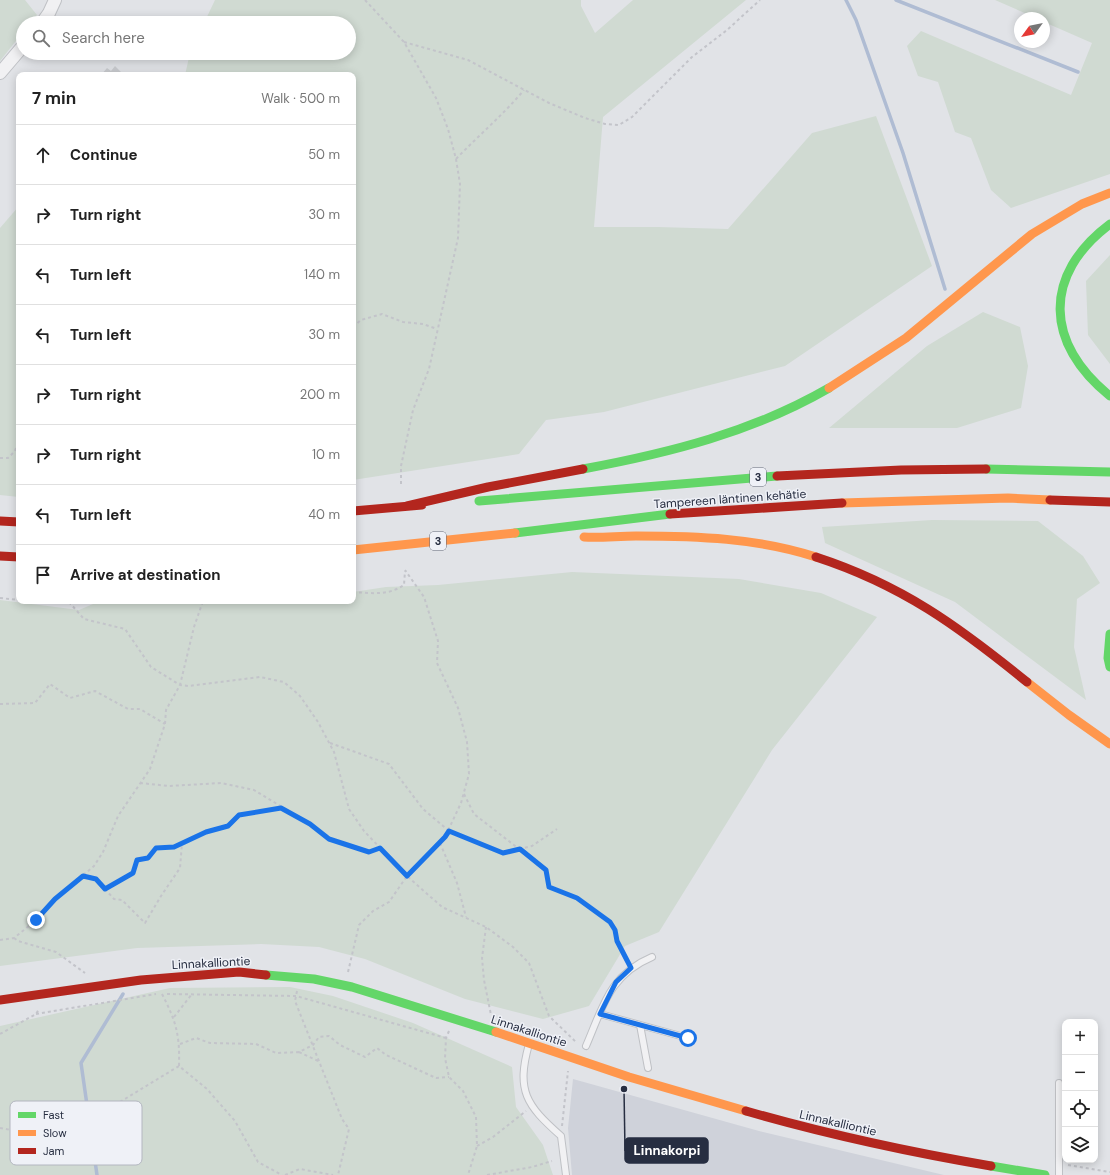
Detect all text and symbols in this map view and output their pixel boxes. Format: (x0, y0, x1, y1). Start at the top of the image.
north arrow (1014, 12, 1050, 48)
search box (16, 16, 356, 60)
icon: search (30, 27, 52, 49)
text: Search here (62, 28, 145, 48)
text: 7 min (32, 87, 76, 109)
text: Walk · 500 m (261, 90, 340, 107)
icon: ahead (32, 144, 54, 166)
text: Continue (70, 145, 138, 165)
text: 50 m (308, 146, 340, 163)
icon: right (32, 204, 54, 226)
text: Turn right (70, 205, 141, 225)
text: 30 m (308, 206, 340, 223)
icon: left (32, 264, 54, 286)
text: Turn left (70, 265, 131, 285)
text: 140 m (304, 266, 340, 283)
icon: left (32, 324, 54, 346)
text: Turn left (70, 325, 131, 345)
text: 30 m (308, 326, 340, 343)
icon: right (32, 384, 54, 406)
text: Turn right (70, 385, 141, 405)
text: 200 m (300, 386, 340, 403)
icon: right (32, 444, 54, 466)
text: Turn right (70, 445, 141, 465)
text: 10 m (312, 446, 340, 463)
road number: 3 (750, 468, 766, 486)
street label: Tampereen läntinen kehätie (653, 486, 807, 512)
icon: left (32, 504, 54, 526)
text: Turn left (70, 505, 131, 525)
text: 40 m (308, 506, 340, 523)
road number: 3 (430, 532, 446, 550)
icon: arrive (32, 564, 54, 586)
text: Arrive at destination (70, 565, 221, 585)
route end (27, 911, 45, 929)
street label: Linnakalliontie (171, 953, 251, 973)
street label: Linnakalliontie (489, 1011, 569, 1051)
map controls (1062, 1019, 1098, 1163)
button: + (1062, 1019, 1098, 1055)
route start (679, 1029, 697, 1047)
button: − (1062, 1055, 1098, 1091)
button: locate (1062, 1091, 1098, 1127)
legend (10, 1101, 142, 1165)
street label: Linnakalliontie (798, 1106, 878, 1140)
text: Fast (43, 1108, 64, 1122)
text: Slow (43, 1126, 67, 1140)
button: layers (1062, 1127, 1098, 1163)
callout: Linnakorpi (625, 1138, 708, 1163)
text: Linnakorpi (634, 1142, 700, 1159)
text: Jam (43, 1144, 64, 1158)

